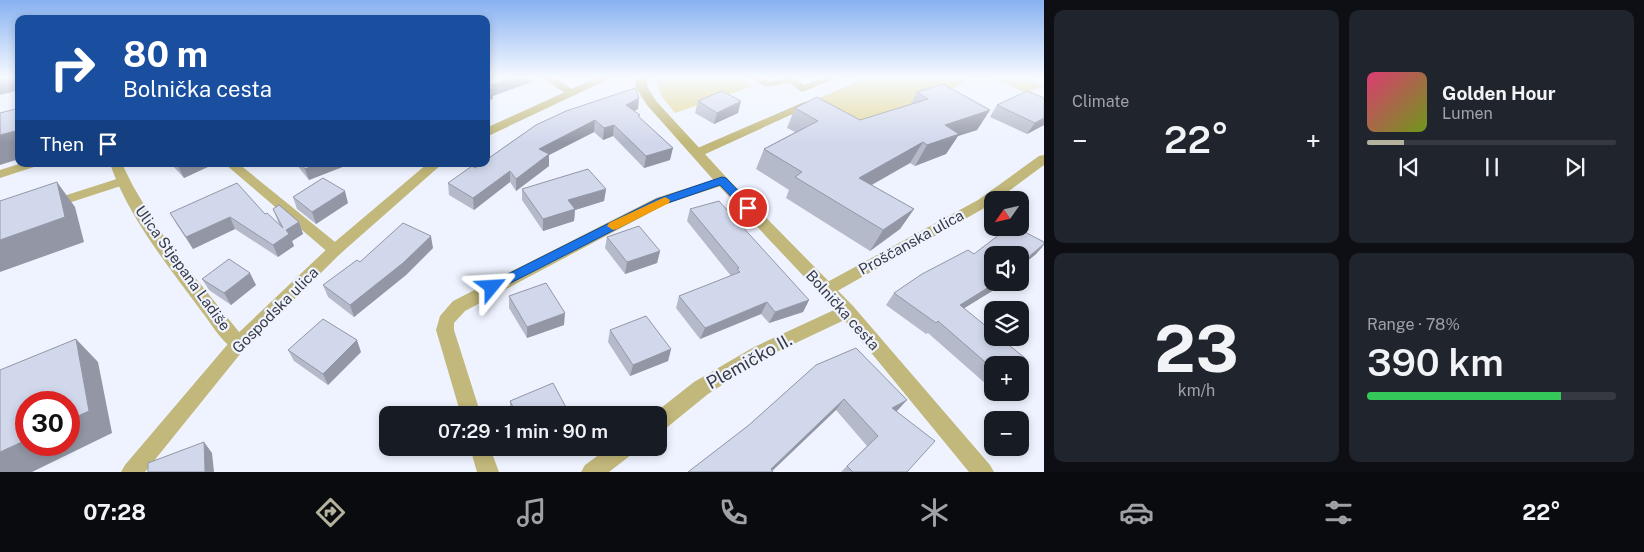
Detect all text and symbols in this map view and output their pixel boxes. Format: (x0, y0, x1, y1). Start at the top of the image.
text: 80 m (123, 34, 208, 75)
icon: right (40, 35, 105, 100)
text: Bolnička cesta (123, 76, 272, 102)
text: Golden Hour (1442, 82, 1556, 104)
text: Climate (1072, 92, 1129, 111)
text: Lumen (1442, 104, 1493, 123)
text: 22° (1164, 117, 1229, 162)
text: − (1072, 124, 1088, 157)
text: + (1305, 124, 1321, 157)
icon: arrive (94, 130, 122, 158)
text: Then (40, 133, 84, 155)
icon: previous (1395, 153, 1423, 181)
icon: pause (1478, 153, 1506, 181)
icon: next (1561, 153, 1589, 181)
pin (727, 187, 769, 229)
north arrow (984, 191, 1029, 236)
map controls (984, 191, 1029, 456)
icon: arrive (734, 194, 762, 222)
street label: Ulica Stjepana Ladiše (132, 202, 234, 334)
street label: Proščanska ulica (856, 206, 966, 278)
button: sound (984, 246, 1029, 291)
position arrow (465, 260, 517, 312)
street label: Gospodska ulica (229, 264, 321, 356)
street label: Bolnička cesta (803, 267, 883, 353)
button: layers (984, 301, 1029, 346)
text: 23 (1154, 310, 1239, 387)
text: Range · 78% (1367, 315, 1460, 334)
street label: Plemičko II. (702, 329, 796, 393)
text: 390 km (1367, 340, 1504, 385)
button: + (984, 356, 1029, 401)
text: km/h (1178, 381, 1215, 400)
speed limit sign: 30 (15, 391, 80, 456)
button: − (984, 411, 1029, 456)
text: 07:29 · 1 min · 90 m (438, 420, 608, 442)
icon: directions (313, 495, 348, 530)
icon: music (514, 495, 549, 530)
icon: phone (716, 495, 751, 530)
icon: climate (917, 495, 952, 530)
icon: car (1119, 495, 1154, 530)
icon: filters (1321, 495, 1356, 530)
text: 07:28 (83, 499, 146, 525)
text: 22° (1522, 499, 1561, 525)

